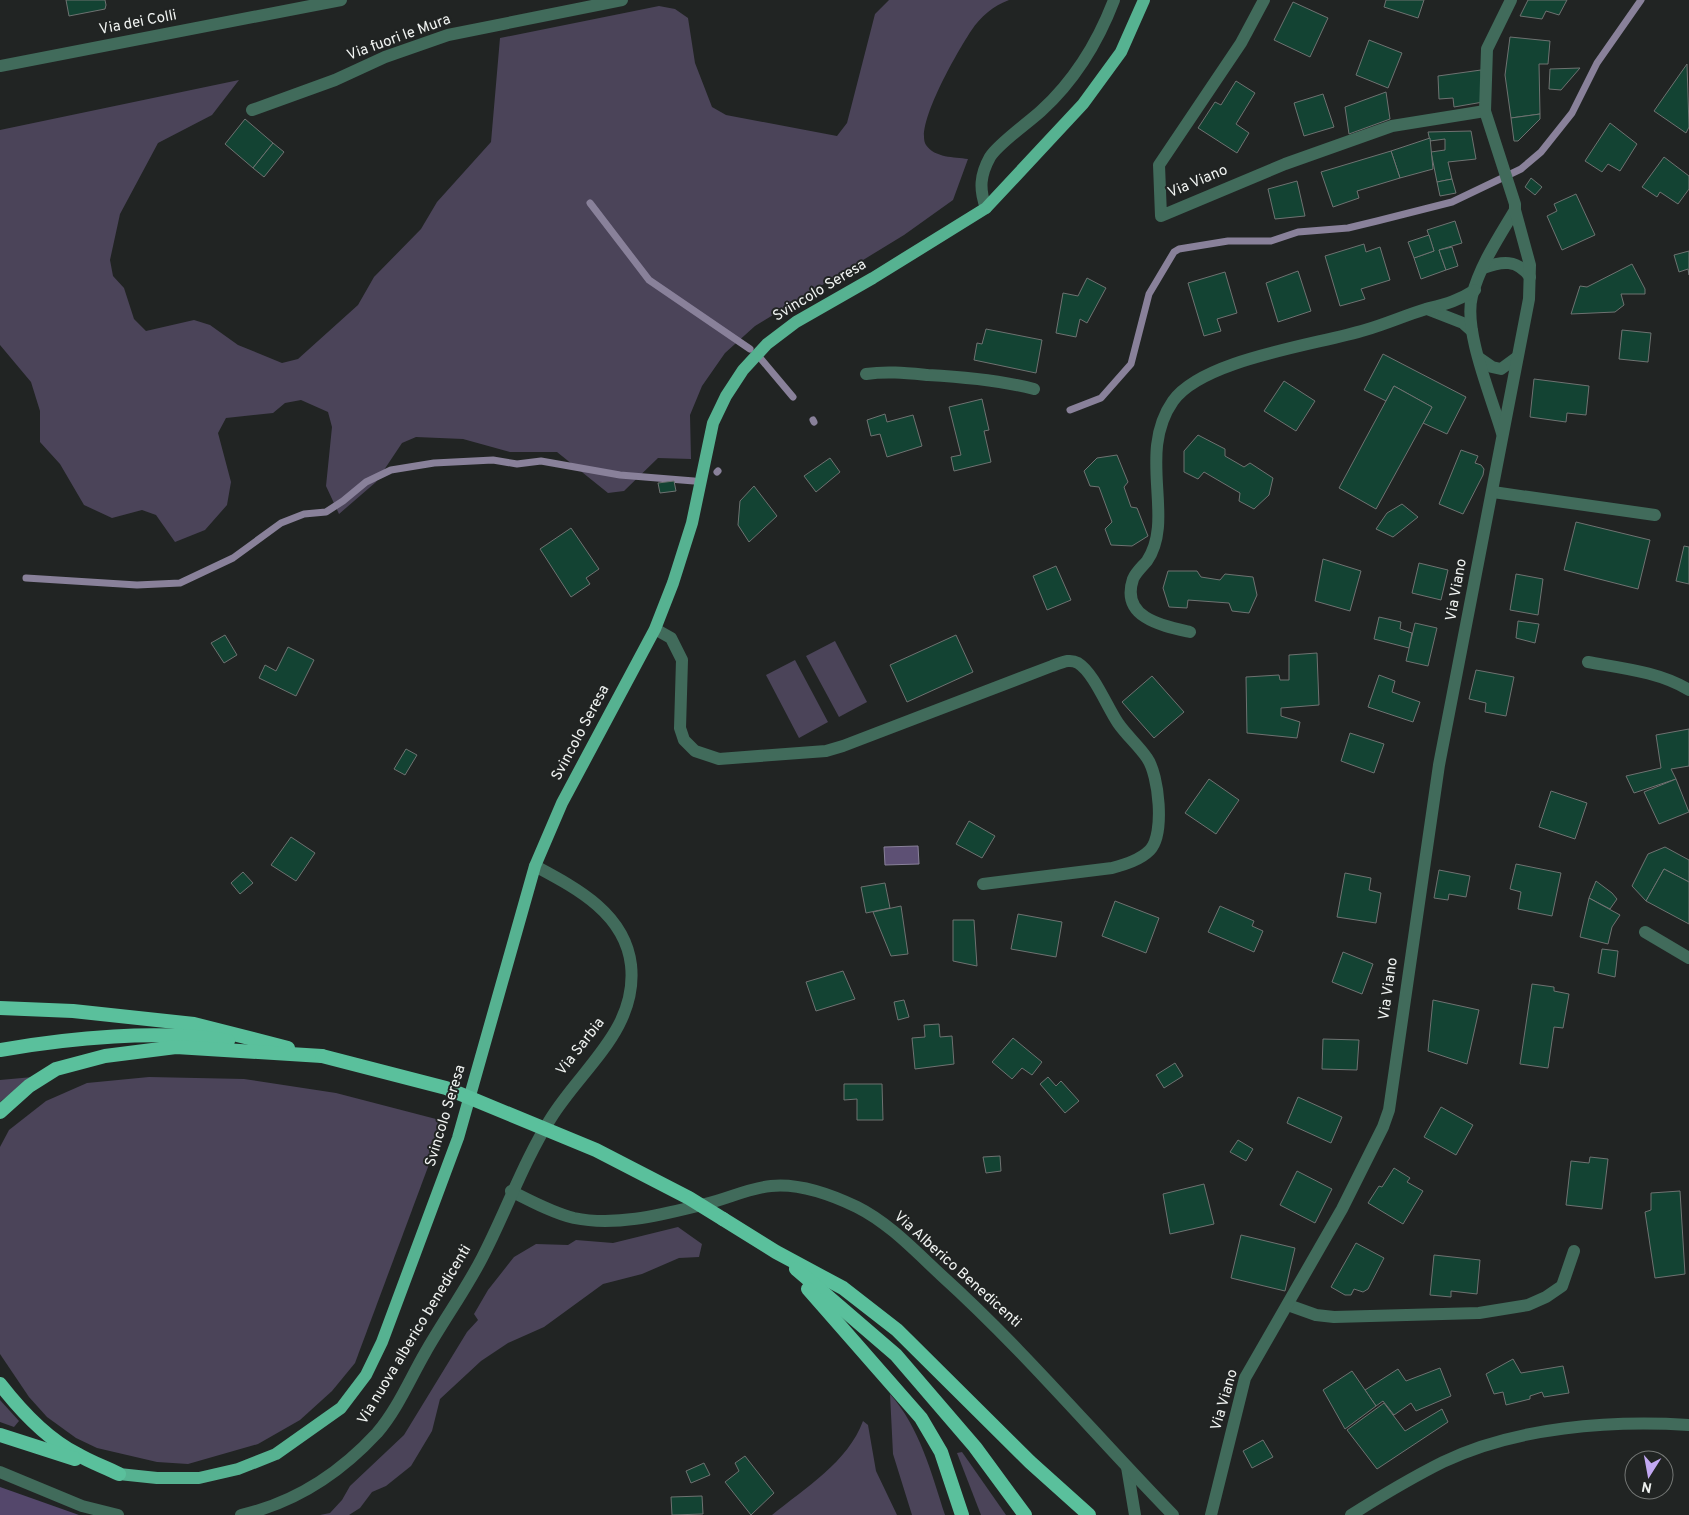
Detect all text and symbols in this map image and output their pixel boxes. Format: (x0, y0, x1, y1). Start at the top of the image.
street label: Via dei Colli (98, 6, 178, 40)
street label: Via fuori le Mura (345, 10, 453, 66)
street label: Via Viano (1165, 161, 1231, 203)
street label: Svincolo Seresa (770, 256, 870, 326)
street label: Via Viano (1442, 557, 1472, 623)
street label: Svincolo Seresa (548, 682, 614, 784)
street label: Via Viano (1375, 956, 1403, 1022)
street label: Via Sarbia (553, 1014, 609, 1080)
street label: Svincolo Seresa (421, 1063, 471, 1169)
street label: Via Alberico Benedicenti (889, 1208, 1025, 1332)
street label: Via nuova alberico benedicenti (354, 1242, 476, 1428)
street label: Via Viano (1207, 1367, 1243, 1433)
north arrow (1624, 1450, 1674, 1500)
text: N (1640, 1477, 1653, 1496)

